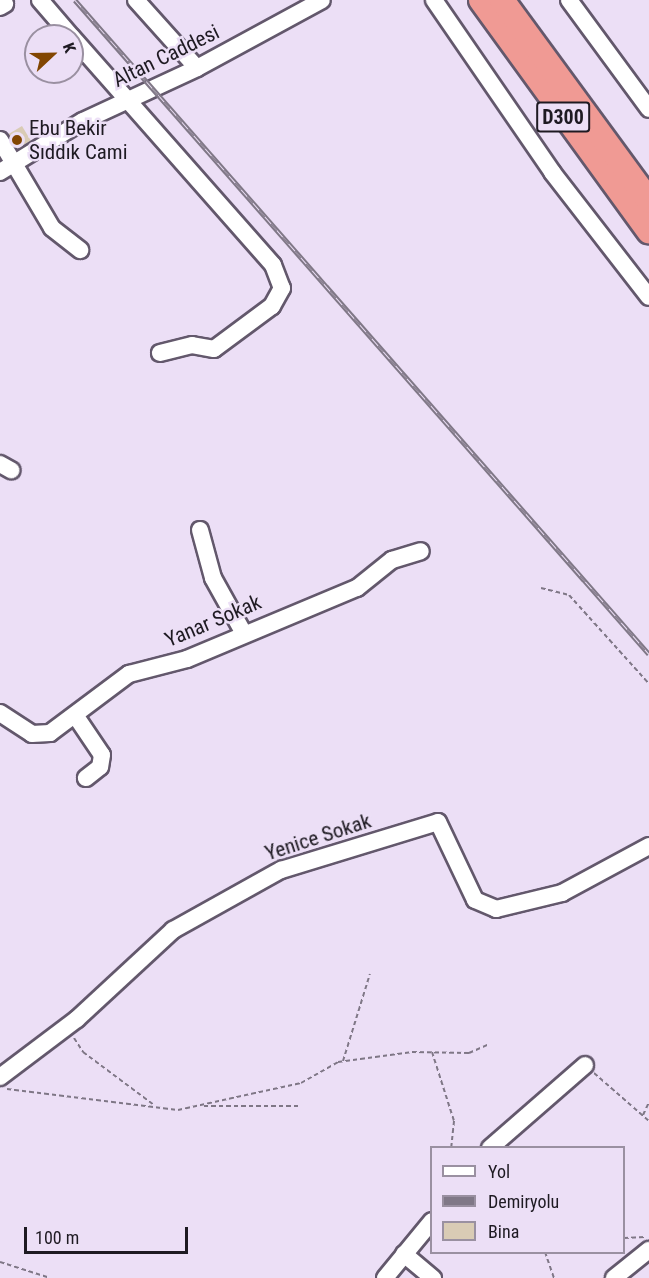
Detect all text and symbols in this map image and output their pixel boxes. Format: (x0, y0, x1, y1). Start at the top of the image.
street label: Altan Caddesi (109, 19, 223, 93)
north arrow (24, 24, 84, 84)
text: K (59, 40, 80, 55)
road number: D300 (536, 100, 590, 134)
place label: Ebu Bekir Sıddık Cami (29, 115, 127, 165)
marker: Ebu Bekir Sıddık Cami (10, 133, 24, 147)
street label: Yanar Sokak (161, 589, 265, 653)
street label: Yenice Sokak (262, 808, 374, 866)
legend (430, 1146, 625, 1254)
text: Yol (488, 1161, 510, 1182)
text: Demiryolu (488, 1191, 559, 1212)
scale bar (27, 1215, 190, 1253)
text: Bina (488, 1221, 519, 1242)
text: 100 m (35, 1227, 79, 1248)

